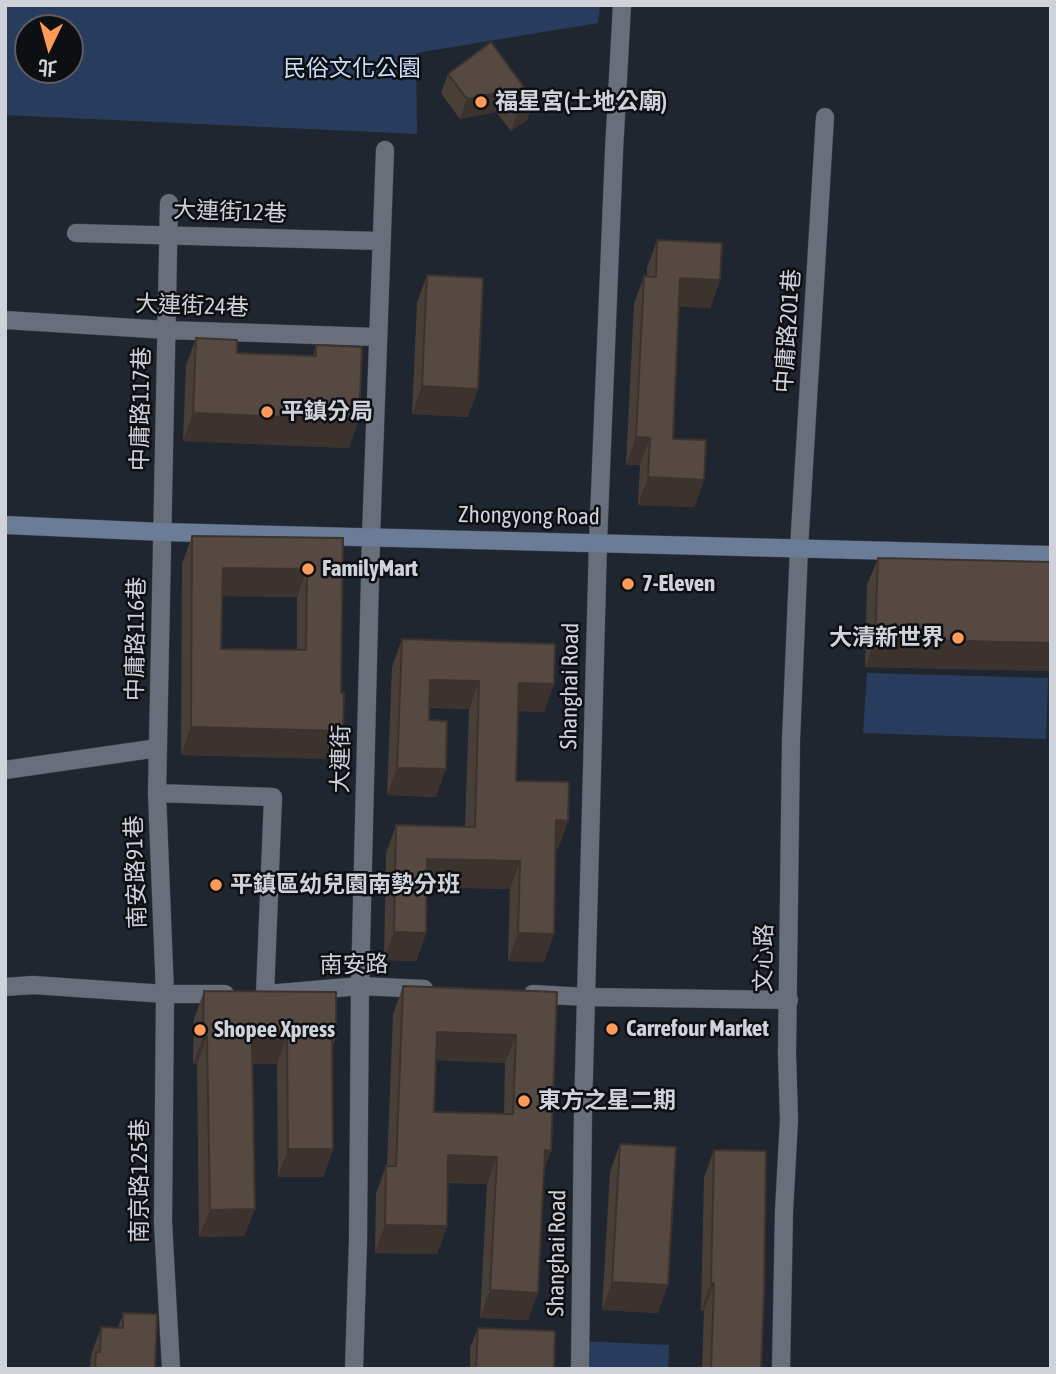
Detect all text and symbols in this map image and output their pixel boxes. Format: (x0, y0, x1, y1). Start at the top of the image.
north arrow (14, 14, 84, 84)
park label: 民俗文化公園 (283, 55, 421, 83)
text: 北 (37, 56, 58, 80)
place label: 福星宮(土地公廟) (495, 88, 667, 116)
marker: 福星宮(土地公廟) (473, 94, 489, 110)
street label: 大連街12巷 (173, 196, 287, 228)
street label: 中庸路201巷 (770, 268, 806, 394)
street label: 大連街24巷 (135, 290, 249, 322)
street label: 中庸路117巷 (126, 347, 156, 471)
place label: 平鎮分局 (281, 398, 373, 426)
marker: 平鎮分局 (259, 404, 275, 420)
street label: Zhongyong Road (458, 501, 600, 531)
place label: FamilyMart (322, 555, 418, 583)
marker: FamilyMart (300, 561, 316, 577)
place label: 7-Eleven (642, 570, 715, 598)
marker: 7-Eleven (620, 576, 636, 592)
street label: 中庸路116巷 (121, 577, 151, 701)
street label: Shanghai Road (555, 622, 585, 750)
place label: 大清新世界 (829, 624, 944, 652)
marker: 大清新世界 (950, 630, 966, 646)
street label: 大連街 (327, 724, 355, 794)
street label: 南安路91巷 (120, 815, 152, 929)
place label: 平鎮區幼兒園南勢分班 (230, 871, 460, 899)
marker: 平鎮區幼兒園南勢分班 (208, 877, 224, 893)
street label: 文心路 (750, 923, 778, 993)
street label: 南安路 (319, 951, 389, 979)
place label: Carrefour Market (626, 1015, 769, 1043)
place label: Shopee Xpress (214, 1016, 335, 1044)
marker: Carrefour Market (604, 1021, 620, 1037)
marker: Shopee Xpress (192, 1022, 208, 1038)
place label: 東方之星二期 (538, 1087, 676, 1115)
marker: 東方之星二期 (516, 1093, 532, 1109)
street label: 南京路125巷 (126, 1119, 154, 1243)
street label: Shanghai Road (542, 1189, 572, 1317)

